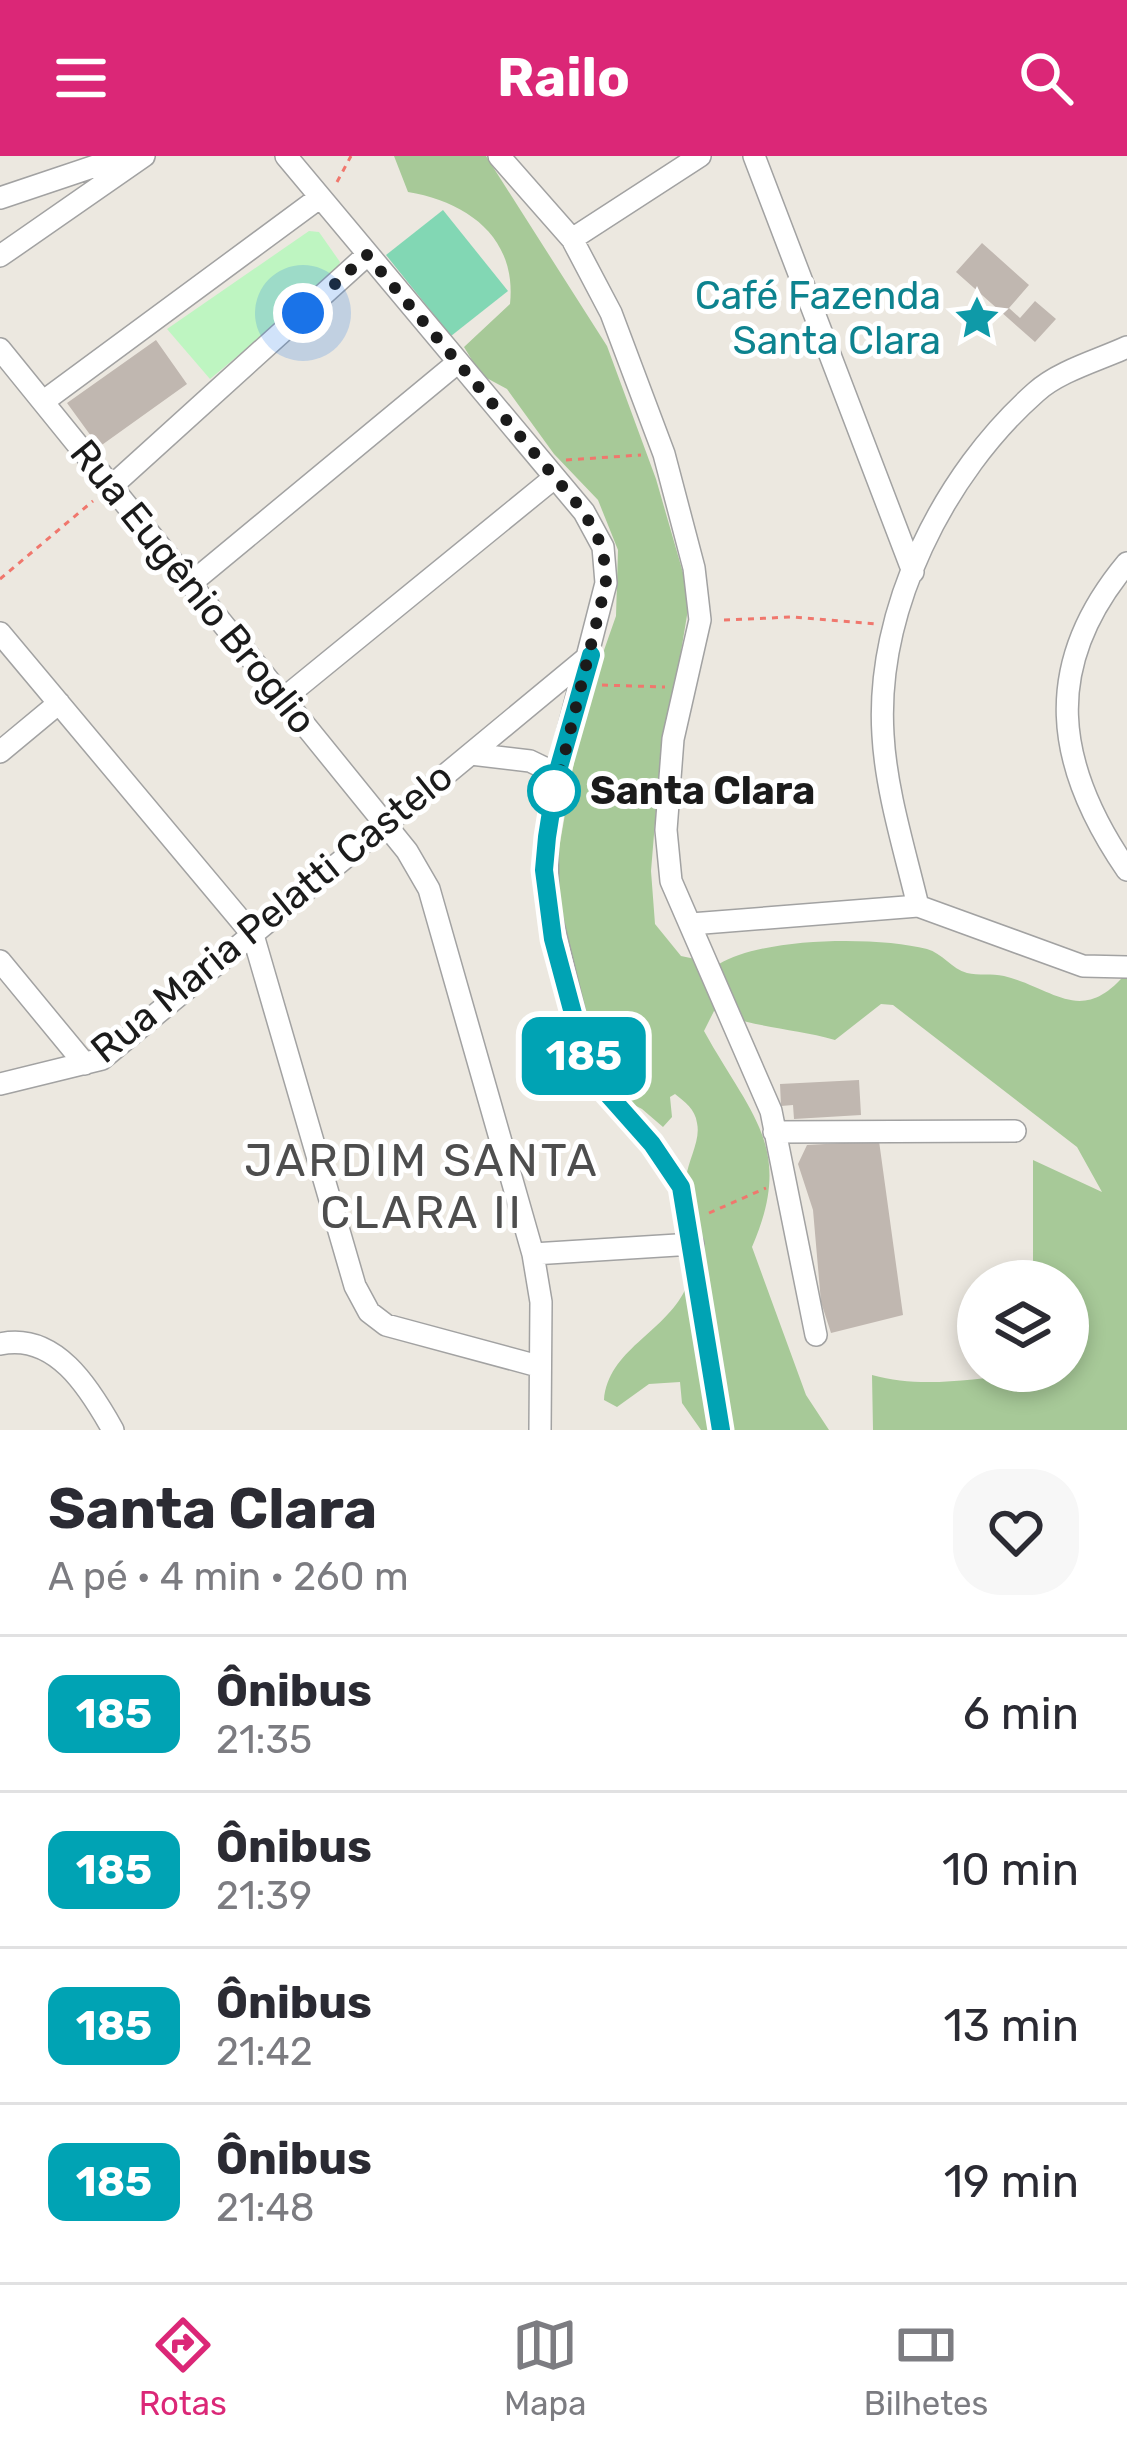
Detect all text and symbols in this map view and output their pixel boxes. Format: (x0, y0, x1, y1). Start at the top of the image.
icon: menu (48, 45, 114, 111)
icon: search (1013, 45, 1079, 111)
text: Railo (497, 46, 630, 110)
place label: Café Fazenda Santa Clara (695, 273, 941, 364)
your location (273, 283, 333, 343)
place icon: Café Fazenda Santa Clara (952, 293, 1002, 343)
street label: Rua Eugênio Broglio (60, 431, 326, 743)
street label: Rua Maria Pelatti Castelo (82, 753, 462, 1073)
marker: Santa Clara (529, 766, 579, 816)
place label: Santa Clara (590, 768, 815, 814)
line badge: 185 (515, 1017, 653, 1095)
text: 185 (546, 1031, 622, 1081)
district label: JARDIM SANTA CLARA II (244, 1134, 600, 1239)
map controls (957, 1260, 1089, 1392)
button: layers (957, 1260, 1089, 1392)
button: heart (953, 1469, 1079, 1595)
text: Santa Clara (48, 1475, 377, 1542)
text: A pé · 4 min · 260 m (48, 1554, 409, 1600)
text: Ônibus (216, 1664, 372, 1717)
text: 6 min (963, 1687, 1079, 1740)
text: 185 (76, 1689, 152, 1739)
text: 21:35 (216, 1717, 312, 1763)
text: Ônibus (216, 1820, 372, 1873)
text: 10 min (942, 1843, 1079, 1896)
text: 185 (76, 1845, 152, 1895)
text: 21:39 (216, 1873, 312, 1919)
text: Ônibus (216, 1976, 372, 2029)
text: 13 min (944, 1999, 1079, 2052)
text: 185 (76, 2001, 152, 2051)
text: 21:42 (216, 2029, 313, 2075)
text: Ônibus (216, 2132, 372, 2185)
text: 19 min (944, 2155, 1079, 2208)
text: 185 (76, 2157, 152, 2207)
text: 21:48 (216, 2185, 315, 2231)
tab: Rotas (139, 2312, 227, 2423)
tab: Mapa (504, 2312, 586, 2423)
tab: Bilhetes (864, 2312, 988, 2423)

